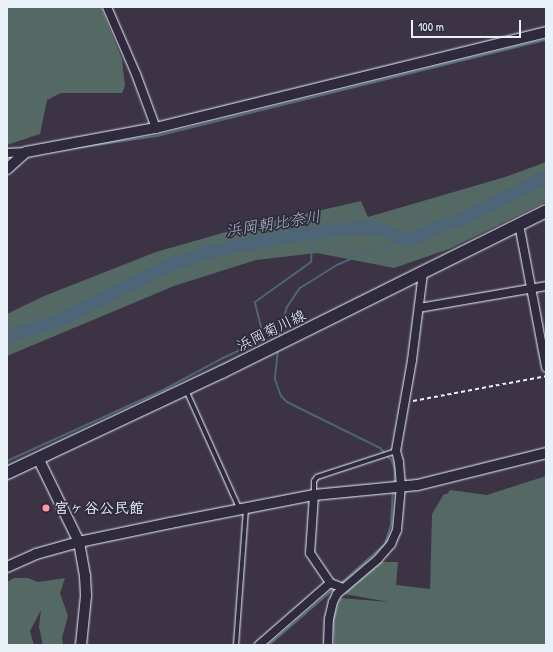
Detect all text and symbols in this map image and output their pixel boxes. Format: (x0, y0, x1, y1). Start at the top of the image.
scale bar (413, 12, 523, 38)
text: 100 m (418, 18, 444, 35)
water label: 浜岡朝比奈川 (224, 206, 322, 240)
street label: 浜岡菊川線 (233, 305, 309, 355)
place label: 宮ヶ谷公民館 (54, 499, 144, 517)
marker: 宮ヶ谷公民館 (41, 503, 51, 513)

